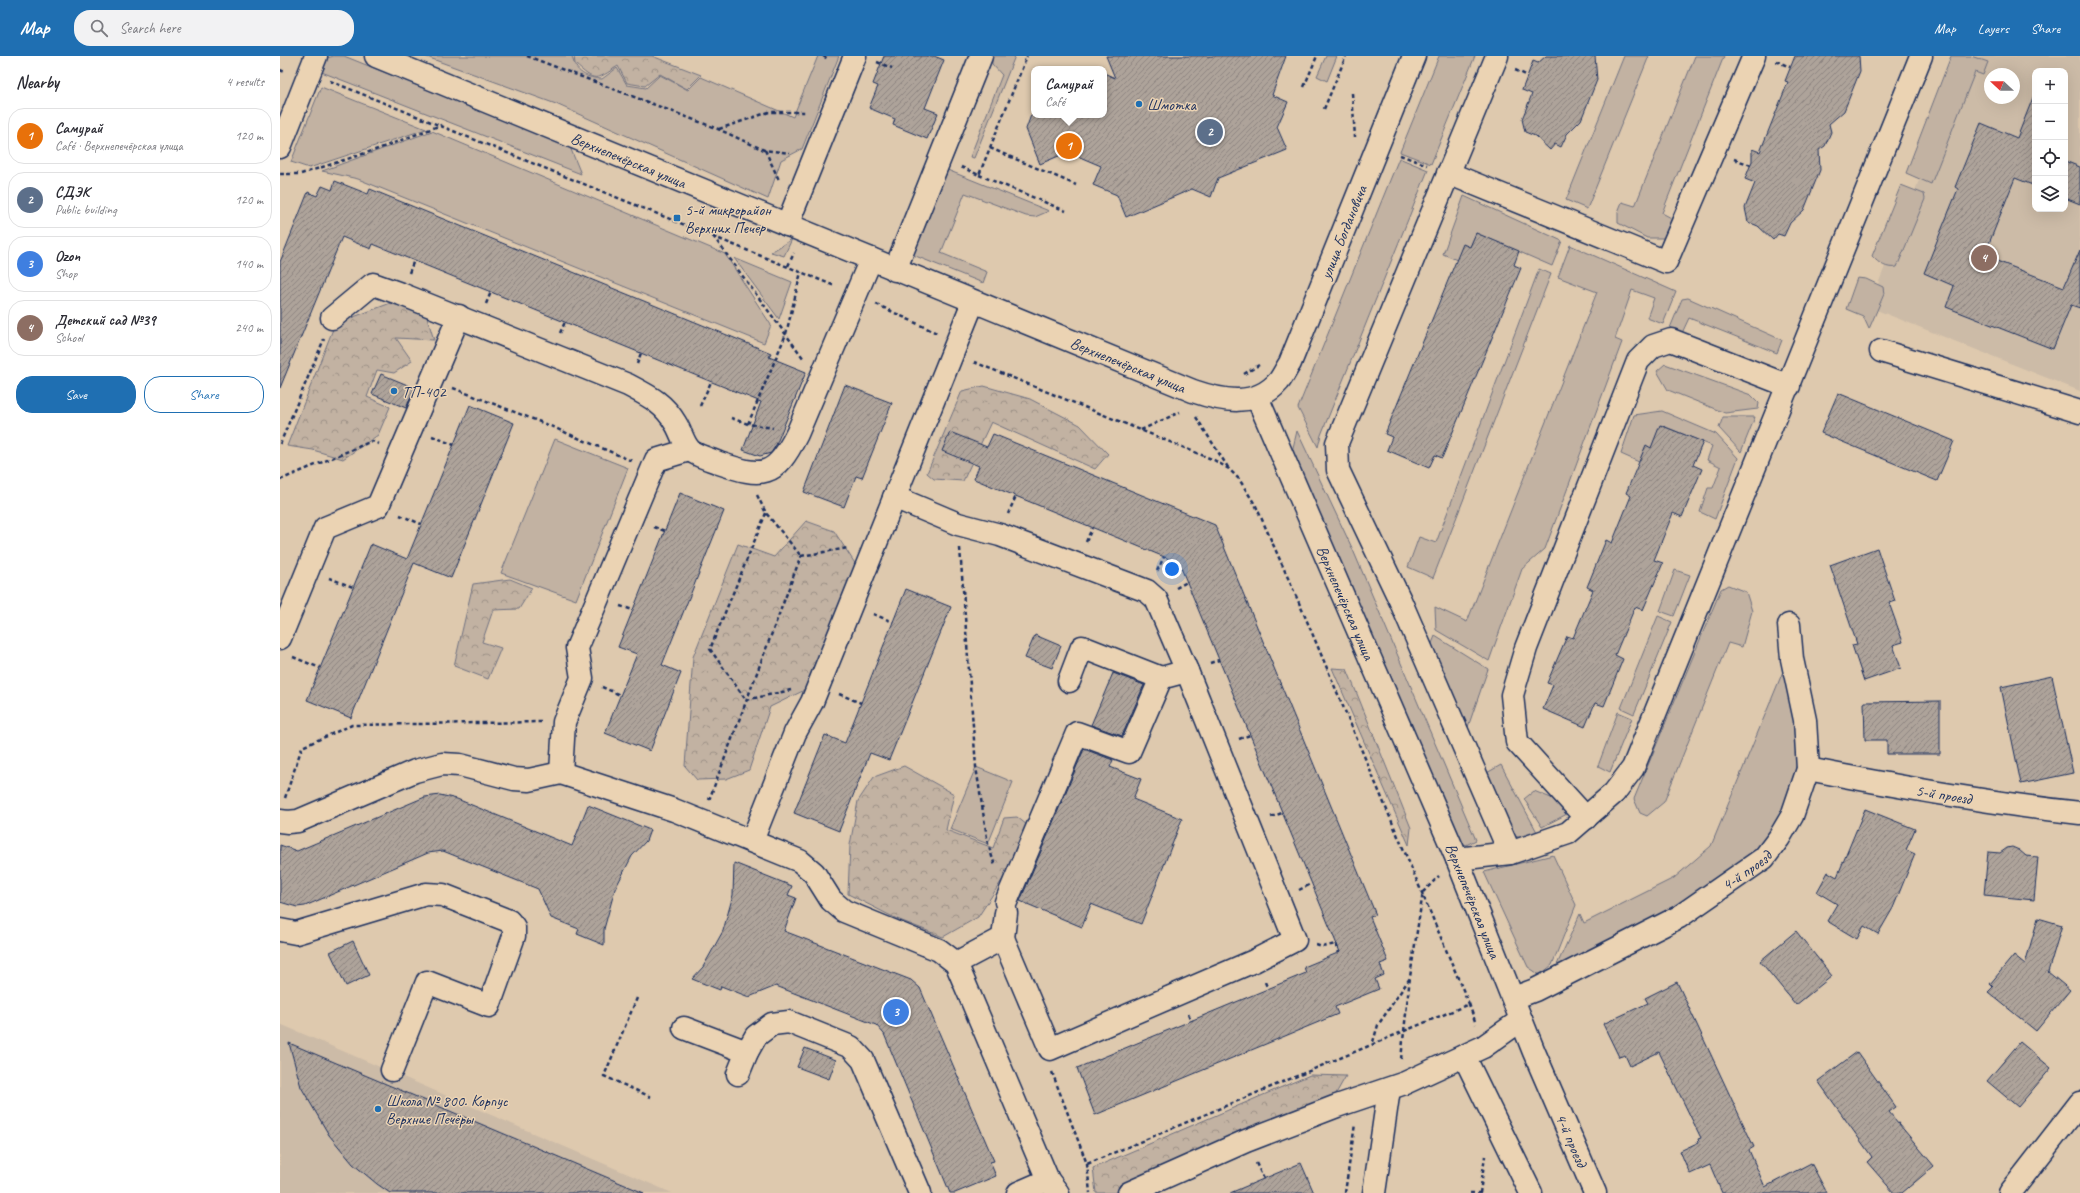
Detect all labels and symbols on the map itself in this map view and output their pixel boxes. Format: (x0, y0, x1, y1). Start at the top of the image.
north arrow (1984, 68, 2020, 104)
place label: Шмотка (1147, 95, 1198, 115)
marker: Шмотка (1134, 99, 1144, 109)
pin: 2 (1197, 117, 1223, 147)
street label: Верхнепечёрская улица (568, 128, 690, 194)
pin: 1 (1056, 131, 1082, 161)
street label: улица Богдановича (1316, 181, 1372, 283)
place label: 5-й микрорайон Верхних Печер (685, 200, 772, 238)
marker: 5-й микрорайон Верхних Печер (672, 213, 682, 223)
pin: 4 (1971, 243, 1997, 273)
street label: Верхнепечёрская улица (1067, 333, 1190, 398)
place label: ТП-402 (402, 382, 448, 402)
marker: ТП-402 (389, 386, 399, 396)
street label: Верхнепечёрская улица (1312, 543, 1379, 665)
your location (1162, 559, 1182, 579)
street label: 5-й проезд (1914, 780, 1974, 810)
street label: Верхнепечёрская улица (1440, 840, 1505, 963)
street label: 4-й проезд (1718, 846, 1778, 895)
pin: 3 (883, 997, 909, 1027)
place label: Школа № 800. Корпус Верхние Печёры (386, 1091, 509, 1129)
marker: Школа № 800. Корпус Верхние Печёры (373, 1104, 383, 1114)
street label: 4-й проезд (1551, 1110, 1592, 1171)

